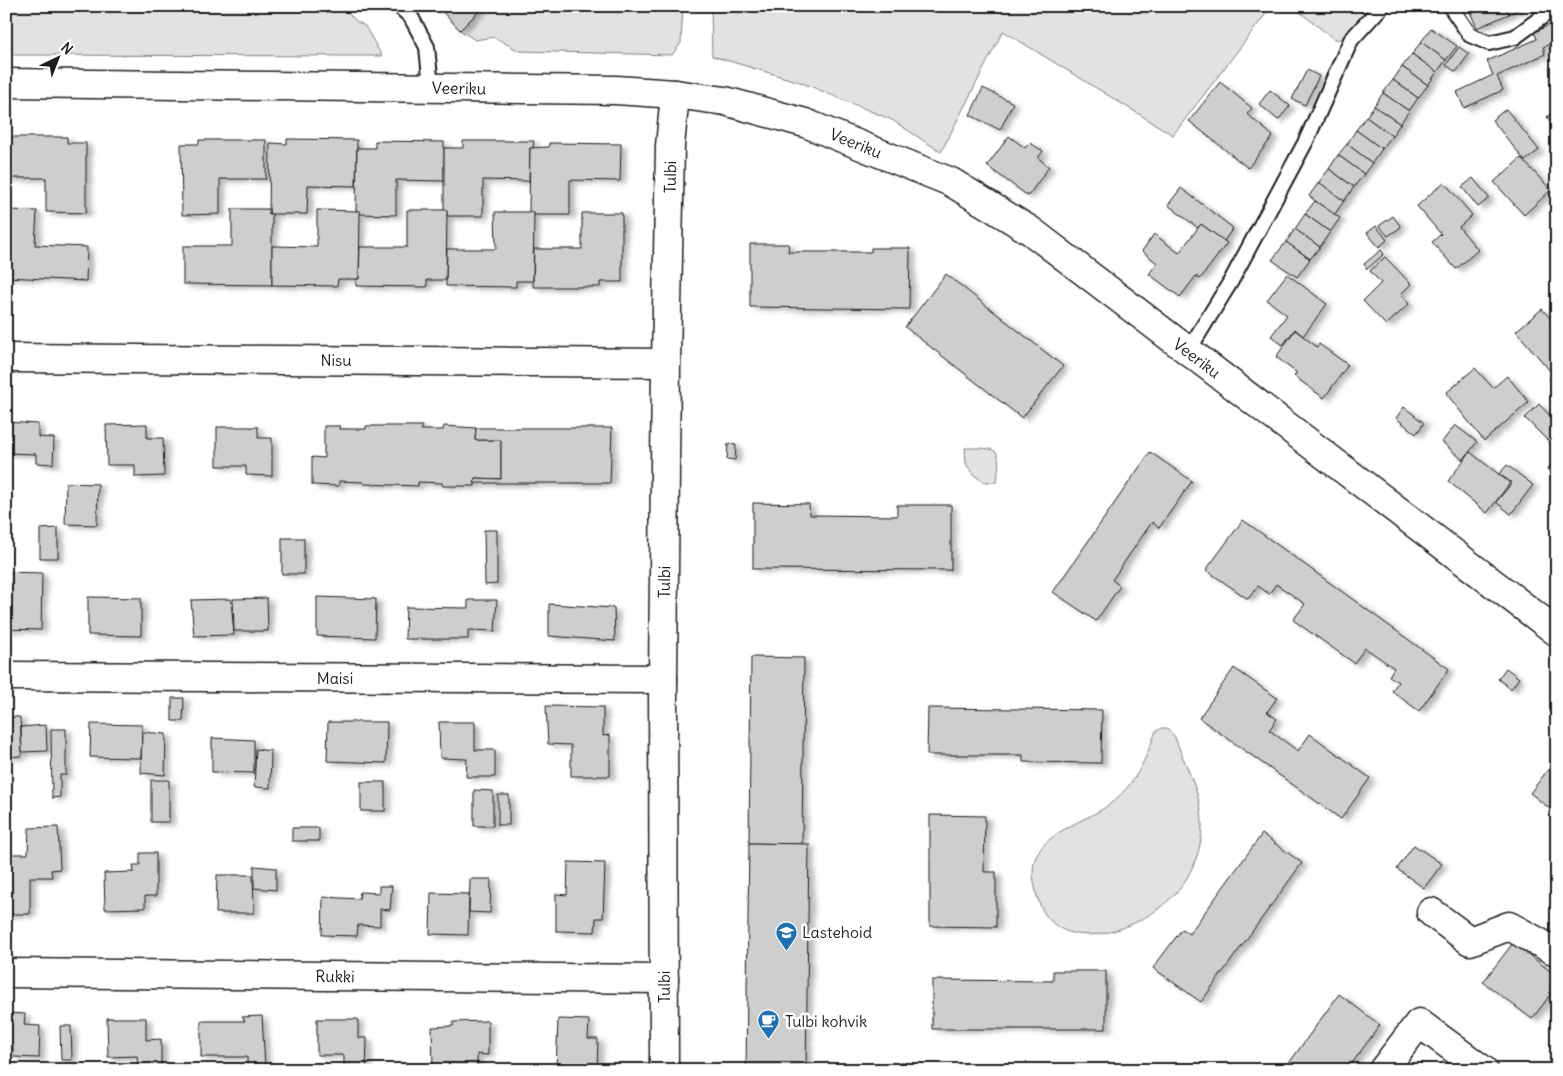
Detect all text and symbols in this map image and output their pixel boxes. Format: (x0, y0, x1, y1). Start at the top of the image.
north arrow (32, 32, 82, 82)
text: N (57, 39, 77, 58)
street label: Veeriku (432, 78, 486, 98)
street label: Veeriku (827, 124, 885, 162)
street label: Tulbi (660, 161, 680, 193)
street label: Veeriku (1169, 334, 1225, 382)
street label: Nisu (320, 350, 352, 370)
street label: Tulbi (654, 566, 674, 598)
street label: Maisi (317, 668, 353, 688)
school or university icon: Lastehoid (774, 920, 798, 951)
place label: Lastehoid (802, 922, 872, 942)
street label: Rukki (315, 966, 355, 986)
street label: Tulbi (654, 971, 674, 1003)
cafe icon: Tulbi kohvik (757, 1009, 781, 1040)
place label: Tulbi kohvik (785, 1011, 867, 1031)

